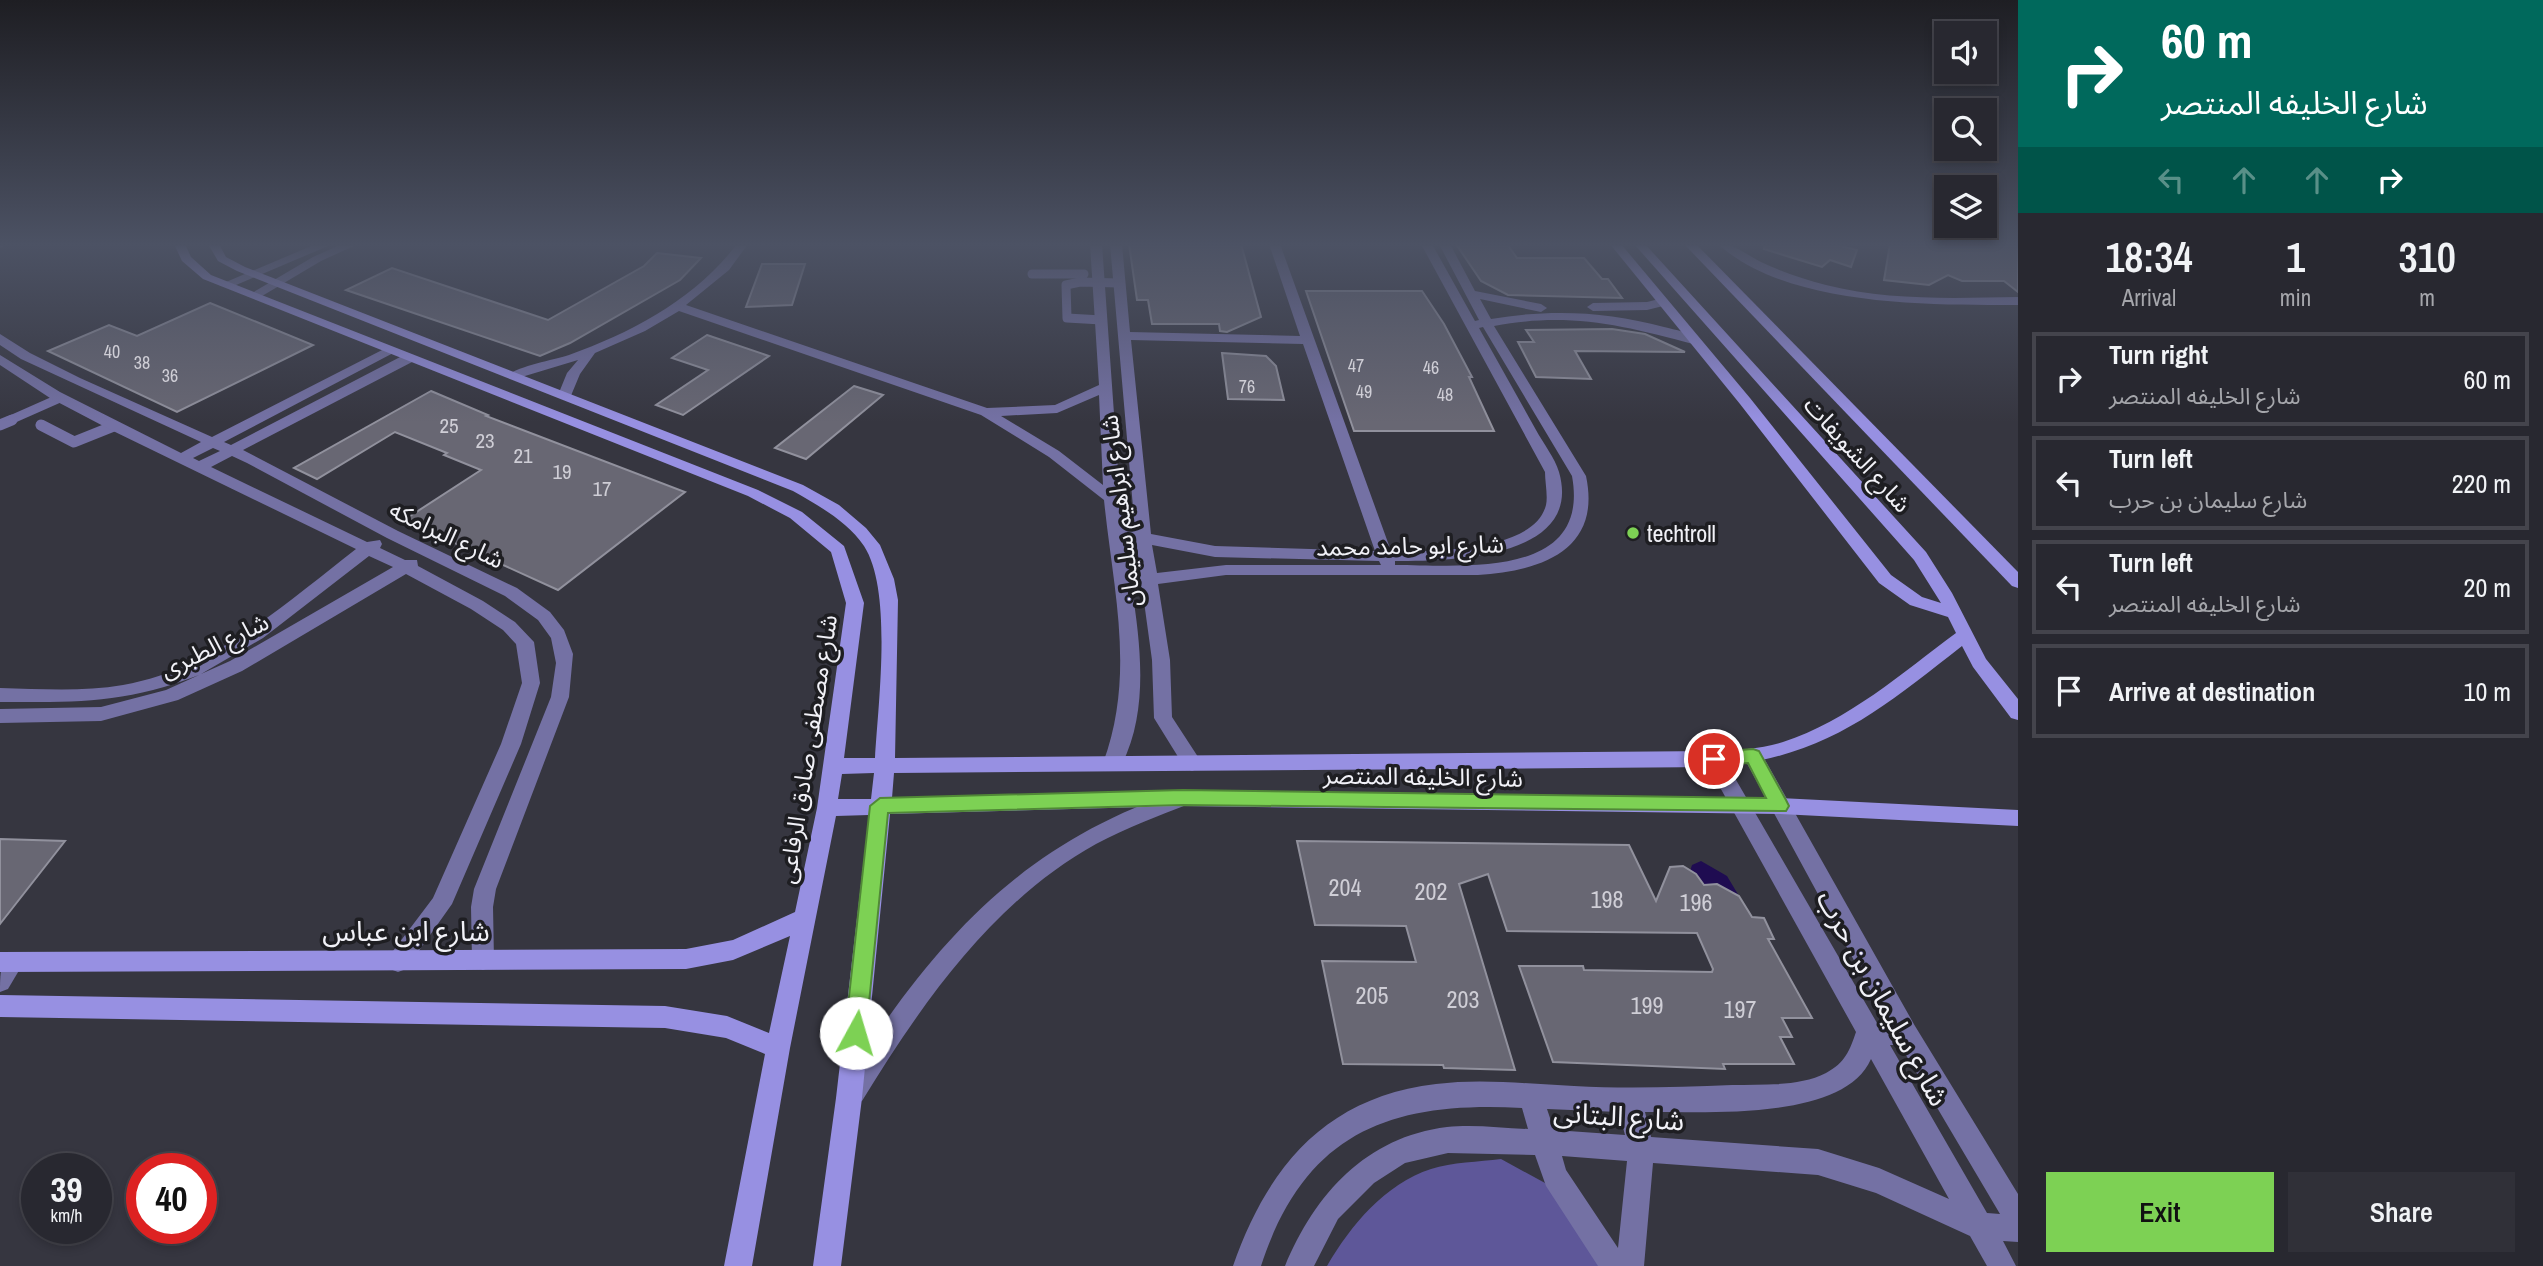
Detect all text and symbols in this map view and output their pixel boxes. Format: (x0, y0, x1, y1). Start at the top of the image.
text: 60 m (2161, 7, 2253, 73)
map controls (1934, 21, 1997, 238)
button: sound (1934, 21, 1997, 84)
icon: right (2046, 28, 2137, 119)
text: شارع الخليفه المنتصر (2161, 81, 2428, 124)
button: search (1934, 98, 1997, 161)
icon: left (2152, 161, 2190, 199)
icon: ahead (2225, 161, 2263, 199)
icon: ahead (2298, 161, 2336, 199)
icon: right (2371, 161, 2409, 199)
button: layers (1934, 175, 1997, 238)
text: 18:34 (2105, 229, 2193, 285)
text: 1 (2286, 229, 2305, 285)
text: 310 (2398, 229, 2456, 285)
text: Arrival (2122, 282, 2176, 313)
text: min (2280, 282, 2311, 313)
text: m (2419, 282, 2435, 313)
text: Turn right (2109, 337, 2208, 372)
house number: 40 (104, 339, 120, 364)
house number: 38 (134, 350, 150, 375)
house number: 47 (1348, 353, 1364, 378)
house number: 46 (1423, 355, 1439, 380)
icon: right (2050, 360, 2088, 398)
text: 60 m (2464, 362, 2511, 397)
house number: 36 (162, 363, 178, 388)
house number: 76 (1239, 374, 1255, 399)
house number: 49 (1356, 379, 1372, 404)
text: شارع الخليفه المنتصر (2109, 380, 2301, 411)
house number: 48 (1437, 382, 1453, 407)
street label: شارع الشويفات (1796, 389, 1919, 520)
house number: 25 (439, 411, 459, 440)
street label: شارع ابراهيم سليمان (1092, 413, 1150, 609)
house number: 23 (475, 426, 495, 455)
house number: 21 (513, 441, 533, 470)
text: Turn left (2109, 441, 2193, 476)
house number: 19 (552, 457, 572, 486)
icon: left (2050, 464, 2088, 502)
text: 220 m (2452, 466, 2511, 501)
house number: 17 (592, 474, 612, 503)
text: شارع سليمان بن حرب (2109, 484, 2307, 515)
street label: شارع البرامكه (384, 493, 510, 577)
place label: techtroll (1647, 517, 1716, 549)
marker: techtroll (1625, 525, 1641, 541)
street label: شارع ابو حامد محمد (1316, 527, 1504, 565)
text: Turn left (2109, 545, 2193, 580)
icon: left (2050, 568, 2088, 606)
text: 20 m (2464, 570, 2511, 605)
text: شارع الخليفه المنتصر (2109, 588, 2301, 619)
street label: شارع الطبرى (154, 605, 275, 687)
street label: شارع مصطفى صادق الرفاعى (770, 612, 846, 886)
icon: arrive (2050, 672, 2088, 710)
text: Arrive at destination (2109, 674, 2315, 709)
text: 10 m (2464, 674, 2511, 709)
pin (1684, 729, 1744, 789)
icon: arrive (1695, 740, 1733, 778)
street label: شارع الخليفه المنتصر (1322, 758, 1523, 796)
house number: 204 (1329, 871, 1361, 903)
house number: 202 (1415, 875, 1447, 907)
house number: 198 (1591, 883, 1623, 915)
street label: شارع سليمان بن حرب (1806, 883, 1958, 1114)
house number: 196 (1680, 886, 1712, 918)
street label: شارع ابن عباس (322, 912, 490, 952)
house number: 205 (1356, 979, 1388, 1011)
house number: 203 (1447, 983, 1479, 1015)
house number: 199 (1631, 989, 1663, 1021)
house number: 197 (1724, 993, 1756, 1025)
position arrow (819, 996, 893, 1070)
street label: شارع البتانى (1552, 1092, 1686, 1142)
speed limit sign: 40 (126, 1153, 217, 1244)
text: 39 (51, 1166, 82, 1213)
button: Exit (2046, 1172, 2274, 1252)
button: Share (2288, 1172, 2515, 1252)
text: km/h (51, 1203, 83, 1228)

